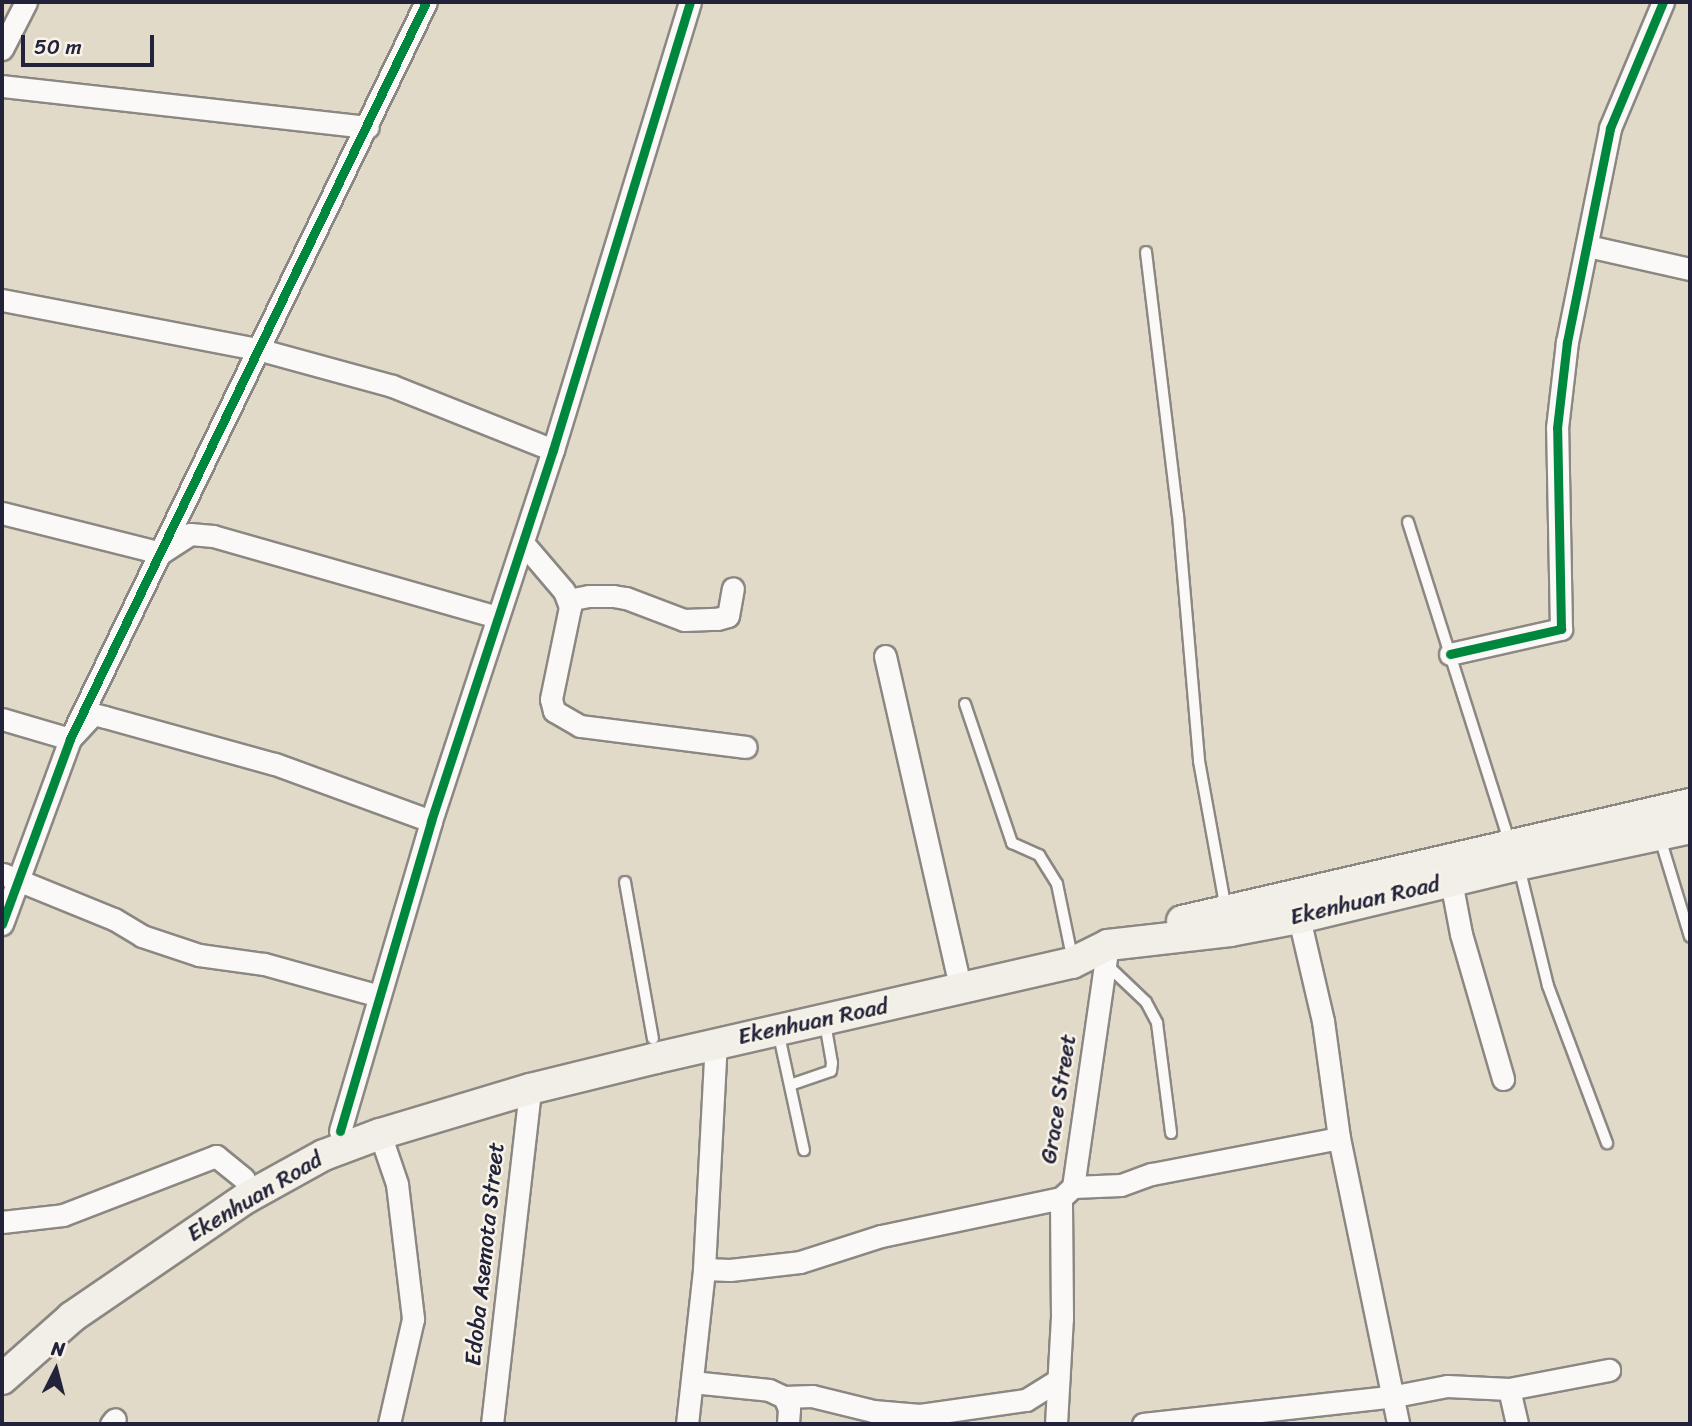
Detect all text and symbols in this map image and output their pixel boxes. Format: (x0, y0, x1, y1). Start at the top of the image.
scale bar (24, 21, 158, 65)
text: 50 m (34, 28, 82, 66)
street label: Ekenhuan Road (1287, 870, 1443, 932)
street label: Ekenhuan Road (735, 993, 891, 1051)
street label: Grace Street (1035, 1032, 1083, 1166)
street label: Edoba Asemota Street (459, 1140, 511, 1368)
street label: Ekenhuan Road (182, 1146, 328, 1248)
text: N (50, 1332, 67, 1366)
north arrow (21, 1335, 91, 1405)

